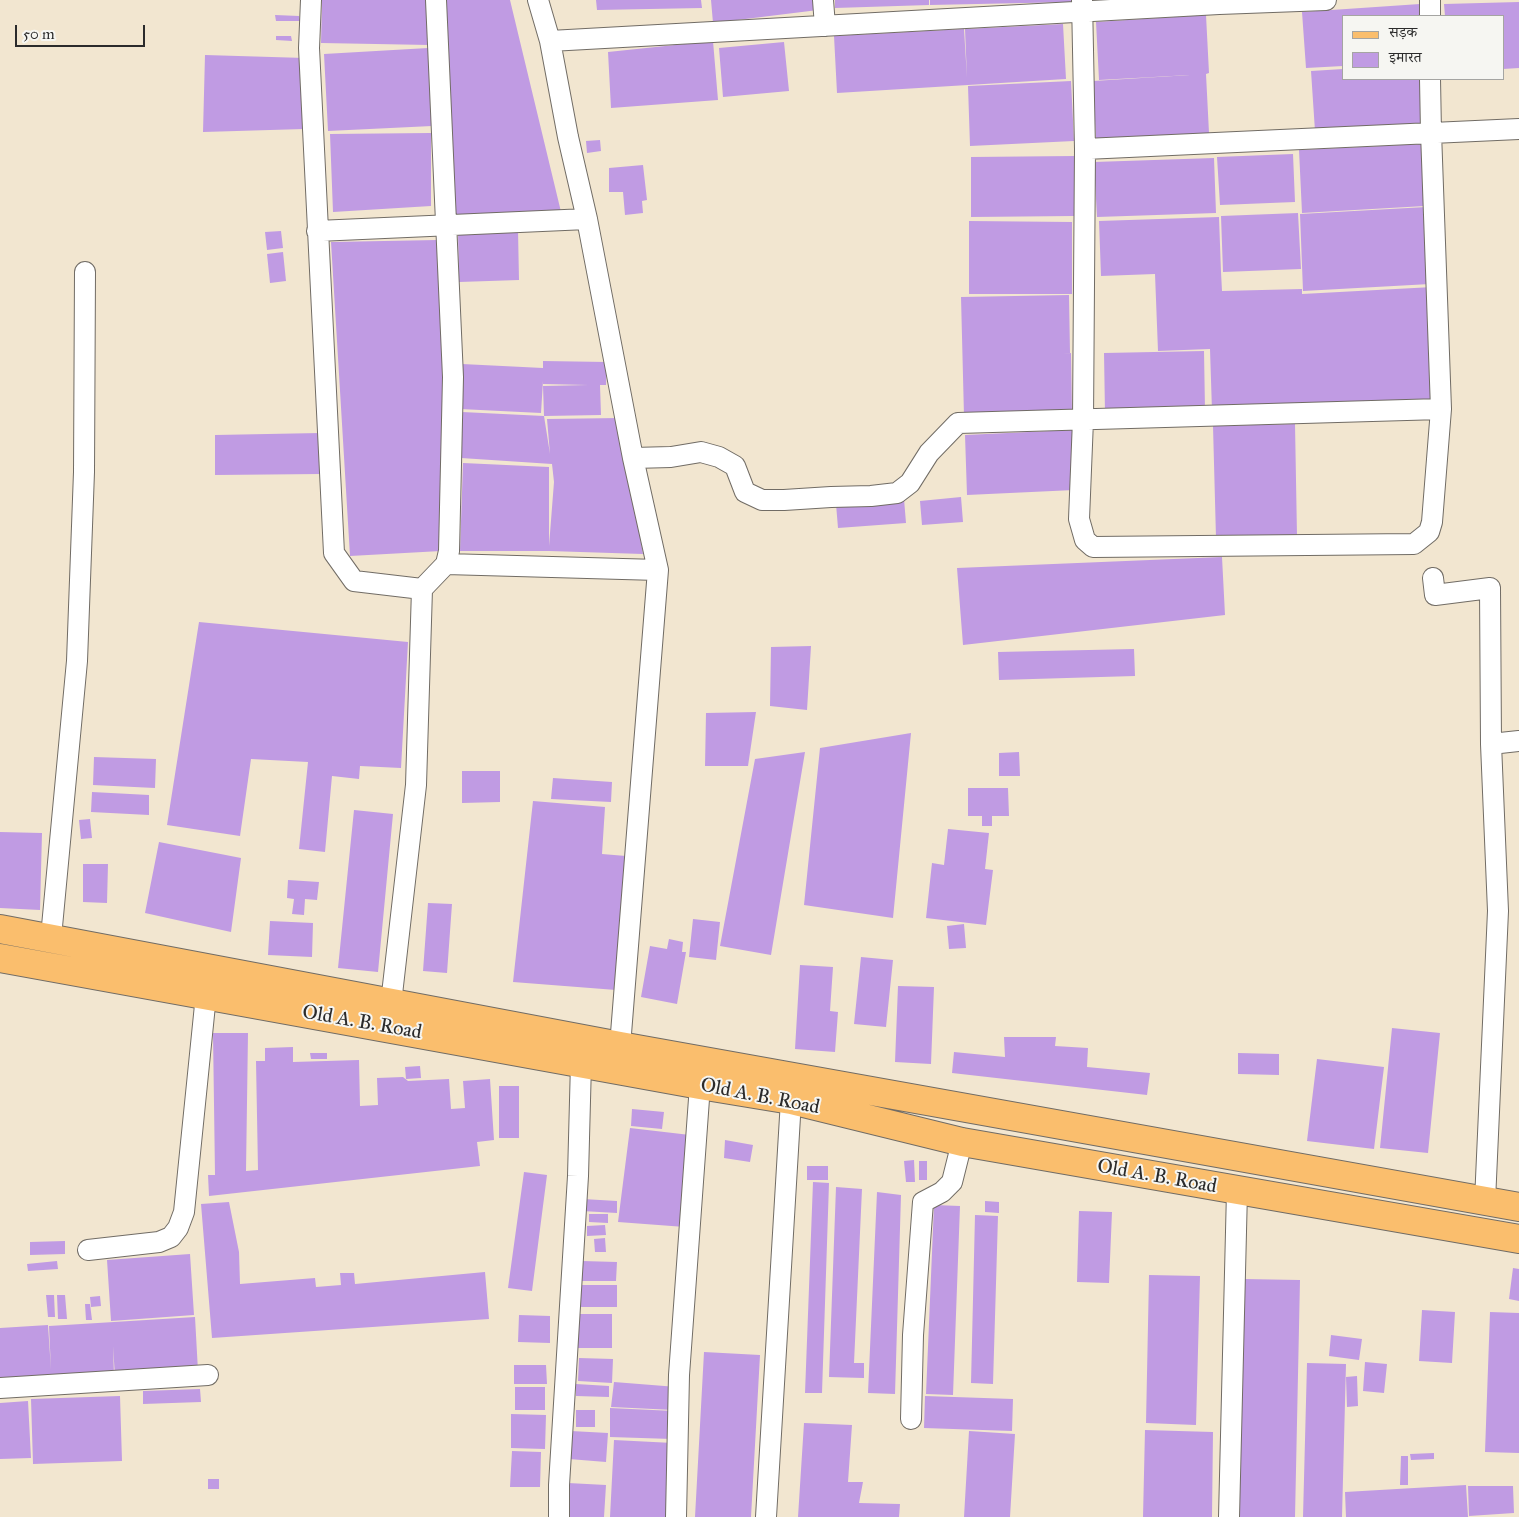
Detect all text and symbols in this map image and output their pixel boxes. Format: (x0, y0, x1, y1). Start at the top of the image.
scale bar (18, 15, 148, 47)
legend (1342, 15, 1504, 80)
text: सड़क (1389, 23, 1417, 41)
text: 50 m (23, 25, 55, 43)
text: इमारत (1389, 48, 1422, 66)
street label: Old A. B. Road (300, 1001, 424, 1045)
street label: Old A. B. Road (698, 1074, 822, 1120)
street label: Old A. B. Road (1095, 1155, 1219, 1199)

